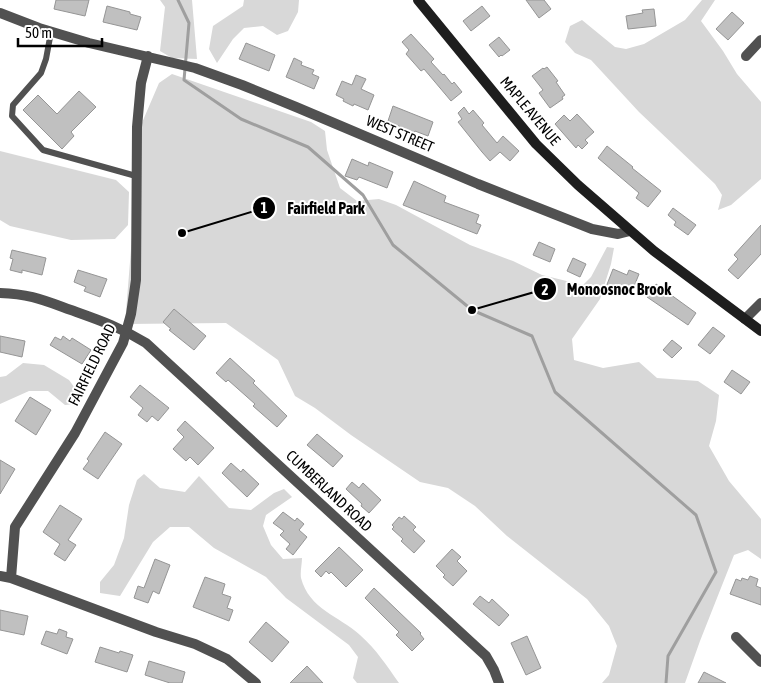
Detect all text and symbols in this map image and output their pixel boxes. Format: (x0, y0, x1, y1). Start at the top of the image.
scale bar (18, 15, 101, 47)
text: 50 m (25, 24, 52, 41)
street label: MAPLE AVENUE (497, 73, 564, 149)
street label: WEST STREET (364, 112, 437, 156)
callout: Fairfield Park (252, 193, 375, 224)
text: 1 (260, 199, 268, 216)
text: Fairfield Park (287, 199, 366, 217)
callout: Monoosnoc Brook (532, 274, 682, 305)
text: Monoosnoc Brook (567, 280, 672, 298)
text: 2 (541, 281, 549, 298)
street label: FAIRFIELD ROAD (64, 321, 119, 408)
street label: CUMBERLAND ROAD (283, 447, 376, 535)

